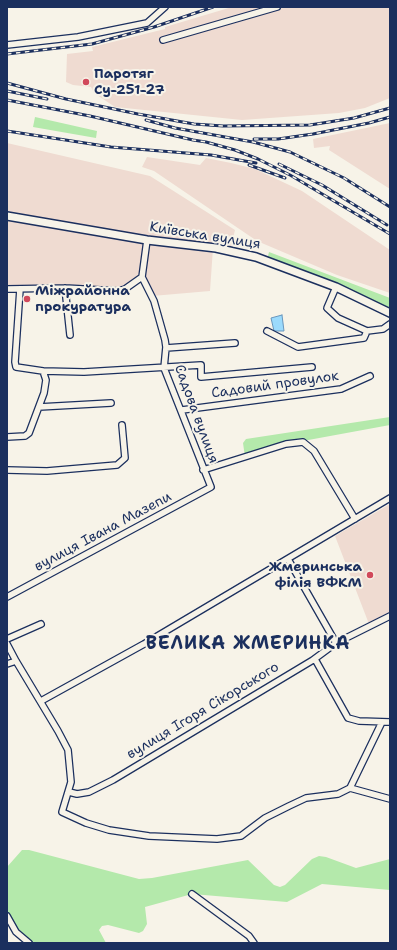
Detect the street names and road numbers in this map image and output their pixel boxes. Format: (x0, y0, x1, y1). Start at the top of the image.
street label: Київська вулиця (148, 219, 262, 253)
street label: Садова вулиця (170, 362, 222, 466)
street label: Садовий провулок (210, 368, 340, 402)
street label: вулиця Івана Мазепи (32, 489, 174, 575)
street label: вулиця Ігоря Сікорського (124, 659, 282, 763)

